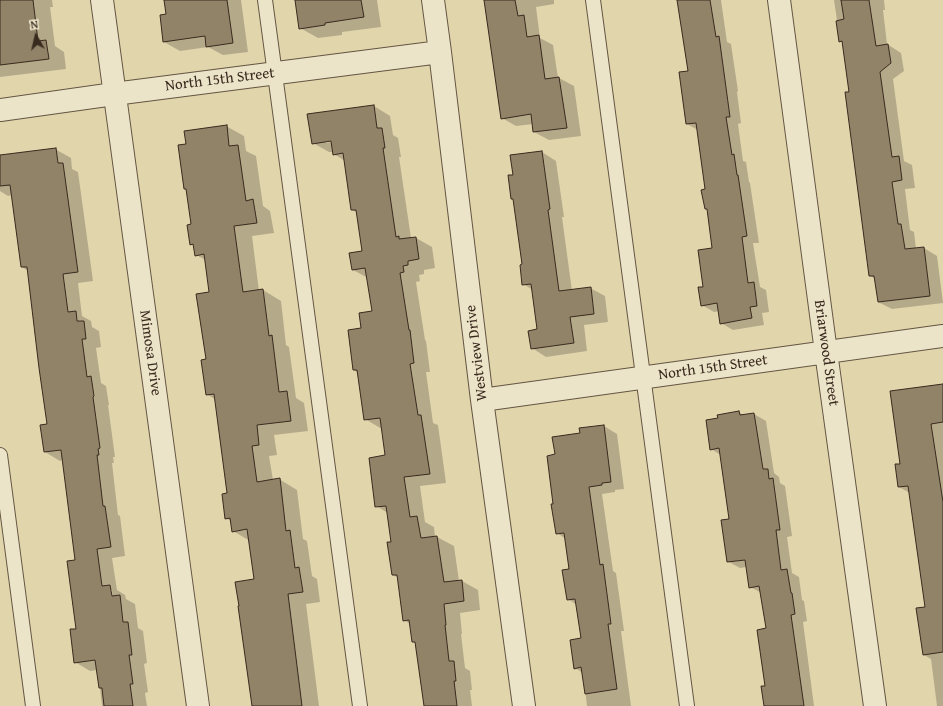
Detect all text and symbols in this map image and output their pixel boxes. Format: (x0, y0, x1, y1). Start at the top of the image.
north arrow (16, 16, 56, 56)
text: N (30, 16, 39, 33)
street label: North 15th Street (164, 64, 276, 96)
street label: Briarwood Street (810, 299, 842, 407)
street label: Westview Drive (462, 304, 492, 402)
street label: Mimosa Drive (135, 309, 165, 397)
street label: North 15th Street (657, 351, 769, 385)

